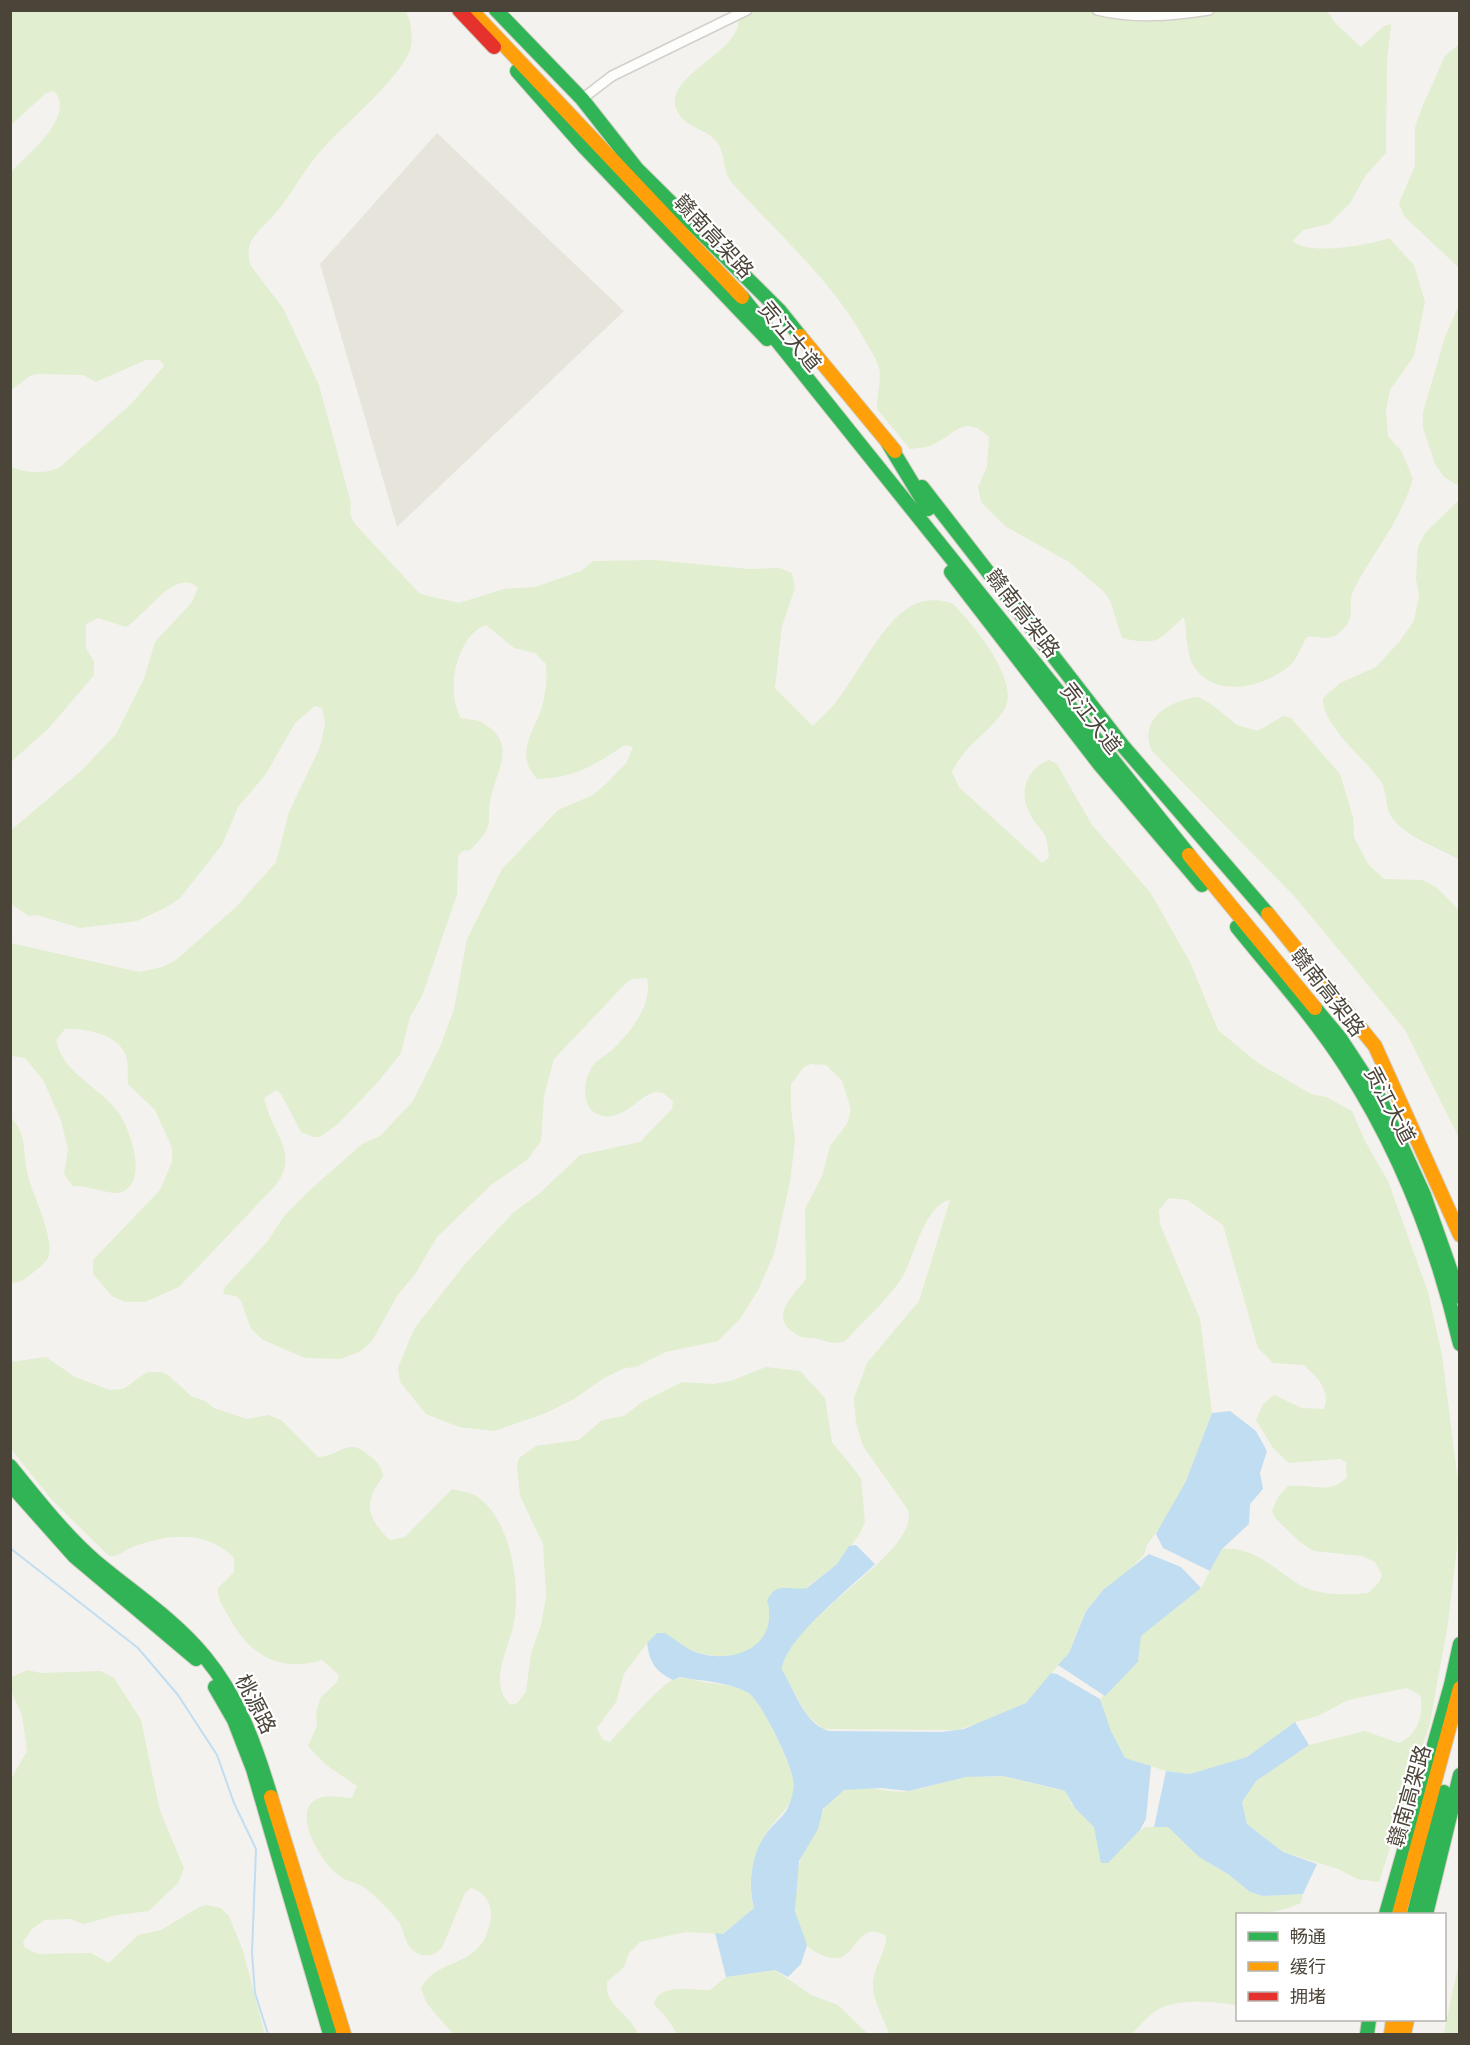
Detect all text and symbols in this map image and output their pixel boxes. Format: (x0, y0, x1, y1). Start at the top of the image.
street label: 赣南高架路 (669, 189, 759, 283)
street label: 贡江大道 (753, 296, 827, 376)
street label: 赣南高架路 (981, 564, 1065, 662)
street label: 贡江大道 (1055, 677, 1127, 759)
street label: 赣南高架路 (1286, 943, 1370, 1041)
street label: 贡江大道 (1359, 1062, 1421, 1148)
street label: 桃源路 (231, 1670, 281, 1738)
street label: 赣南高架路 (1383, 1742, 1435, 1850)
legend (1236, 1913, 1446, 2021)
text: 畅通 (1290, 1926, 1326, 1948)
text: 缓行 (1290, 1956, 1326, 1978)
text: 拥堵 (1290, 1986, 1326, 2008)

